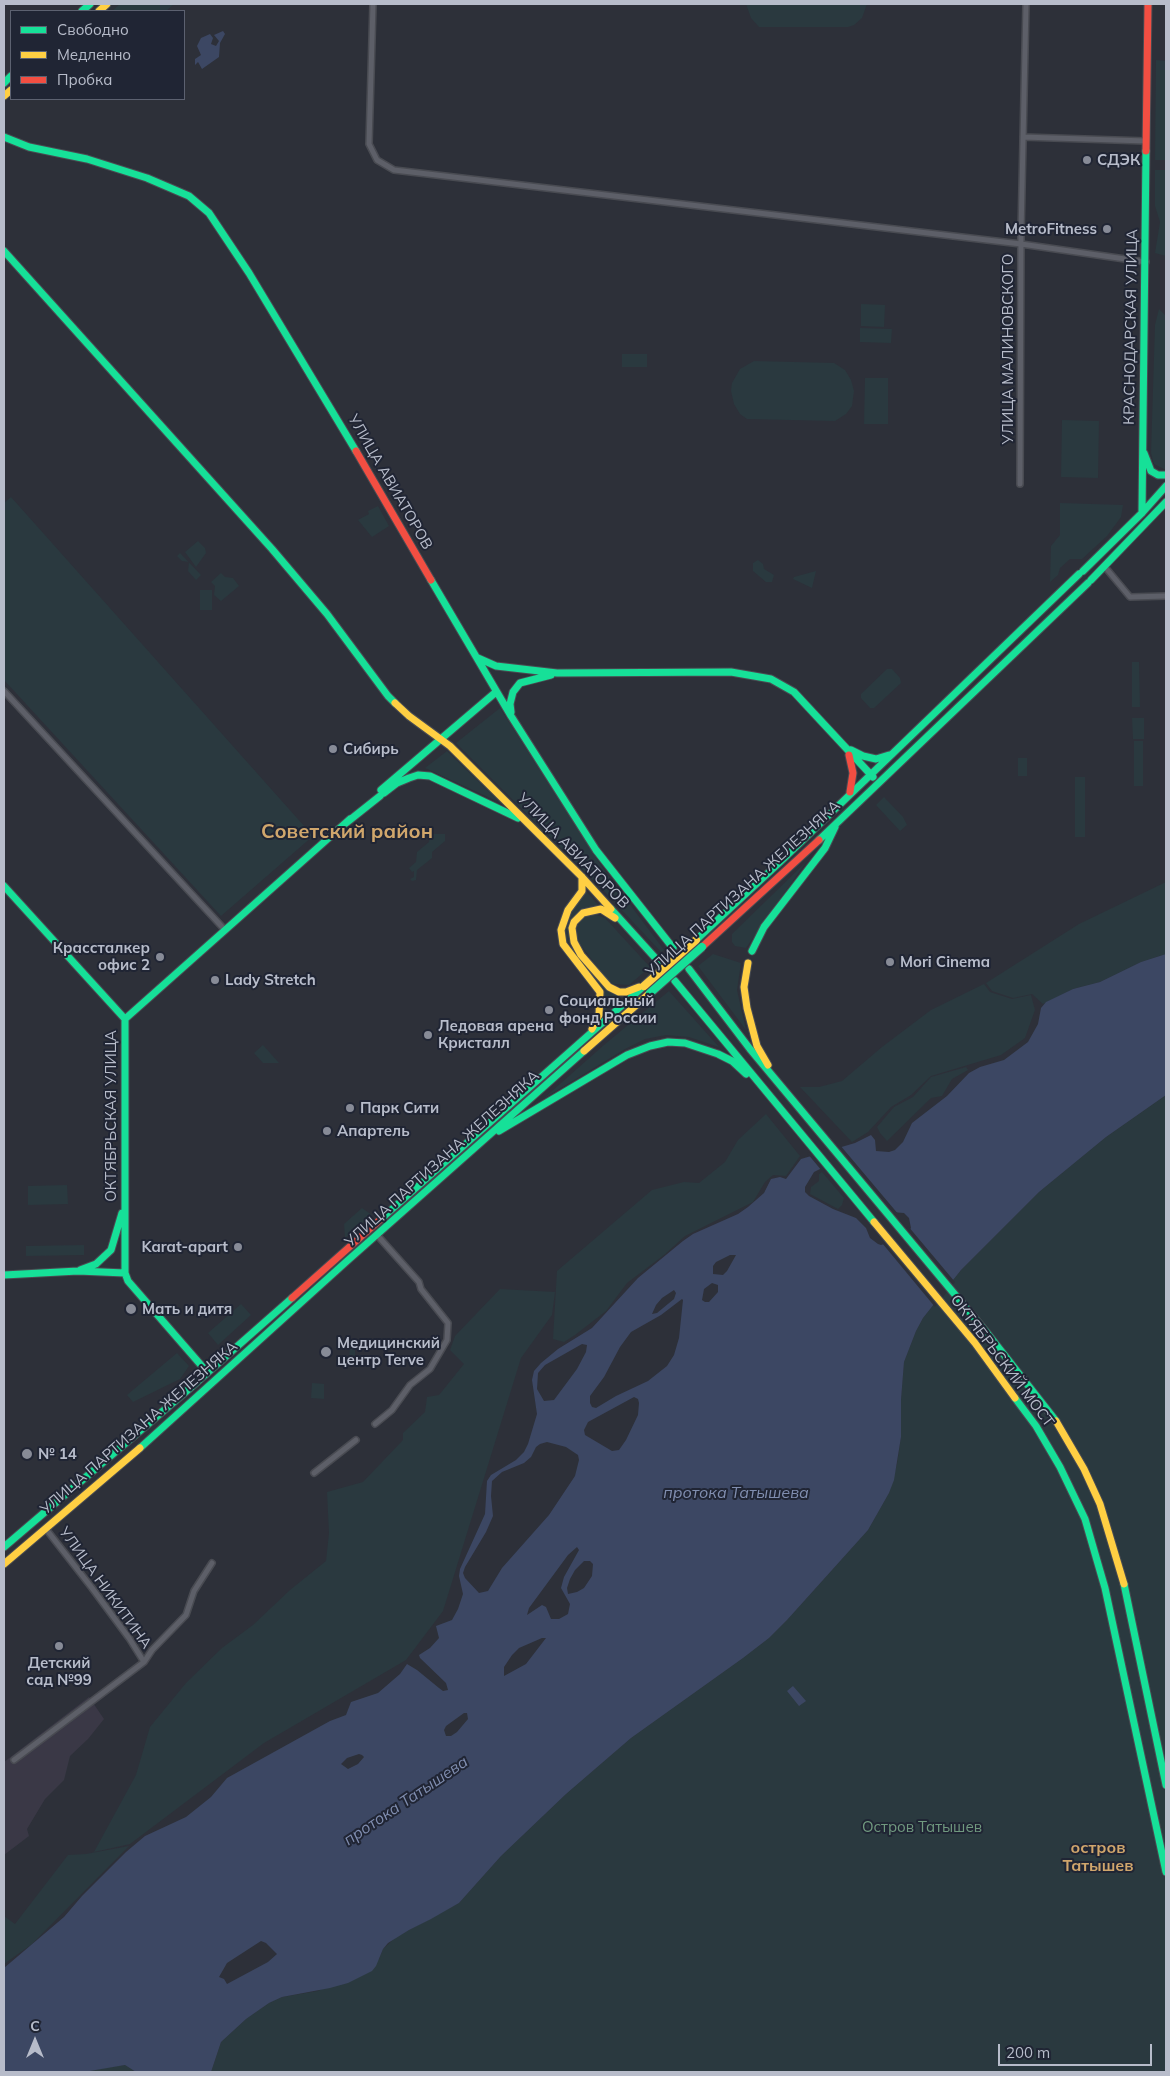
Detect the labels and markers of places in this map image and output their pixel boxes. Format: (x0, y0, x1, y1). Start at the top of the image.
place label: СДЭК (1097, 151, 1140, 169)
marker: СДЭК (1081, 154, 1093, 166)
place label: MetroFitness (1005, 220, 1097, 238)
marker: MetroFitness (1101, 223, 1113, 235)
place label: Сибирь (343, 740, 399, 758)
marker: Сибирь (327, 743, 339, 755)
place label: Крассталкер офис 2 (53, 939, 150, 974)
marker: Крассталкер офис 2 (154, 951, 166, 963)
place label: Mori Cinema (900, 953, 990, 971)
marker: Mori Cinema (884, 956, 896, 968)
place label: Lady Stretch (225, 971, 316, 989)
marker: Lady Stretch (209, 974, 221, 986)
place label: Социальный фонд России (559, 992, 657, 1027)
marker: Социальный фонд России (543, 1004, 555, 1016)
place label: Ледовая арена Кристалл (438, 1017, 554, 1052)
marker: Ледовая арена Кристалл (422, 1029, 434, 1041)
place label: Парк Сити (360, 1099, 439, 1117)
marker: Парк Сити (344, 1102, 356, 1114)
place label: Апартель (337, 1122, 410, 1140)
marker: Апартель (321, 1125, 333, 1137)
place label: Karat-apart (142, 1238, 228, 1256)
marker: Karat-apart (232, 1241, 244, 1253)
place label: Мать и дитя (142, 1300, 232, 1318)
marker: Мать и дитя (124, 1302, 138, 1316)
place label: Медицинский центр Terve (337, 1334, 440, 1369)
marker: Медицинский центр Terve (319, 1345, 333, 1359)
place label: № 14 (38, 1445, 77, 1463)
marker: № 14 (20, 1447, 34, 1461)
marker: Детский сад №99 (53, 1640, 65, 1652)
place label: Детский сад №99 (26, 1654, 92, 1689)

